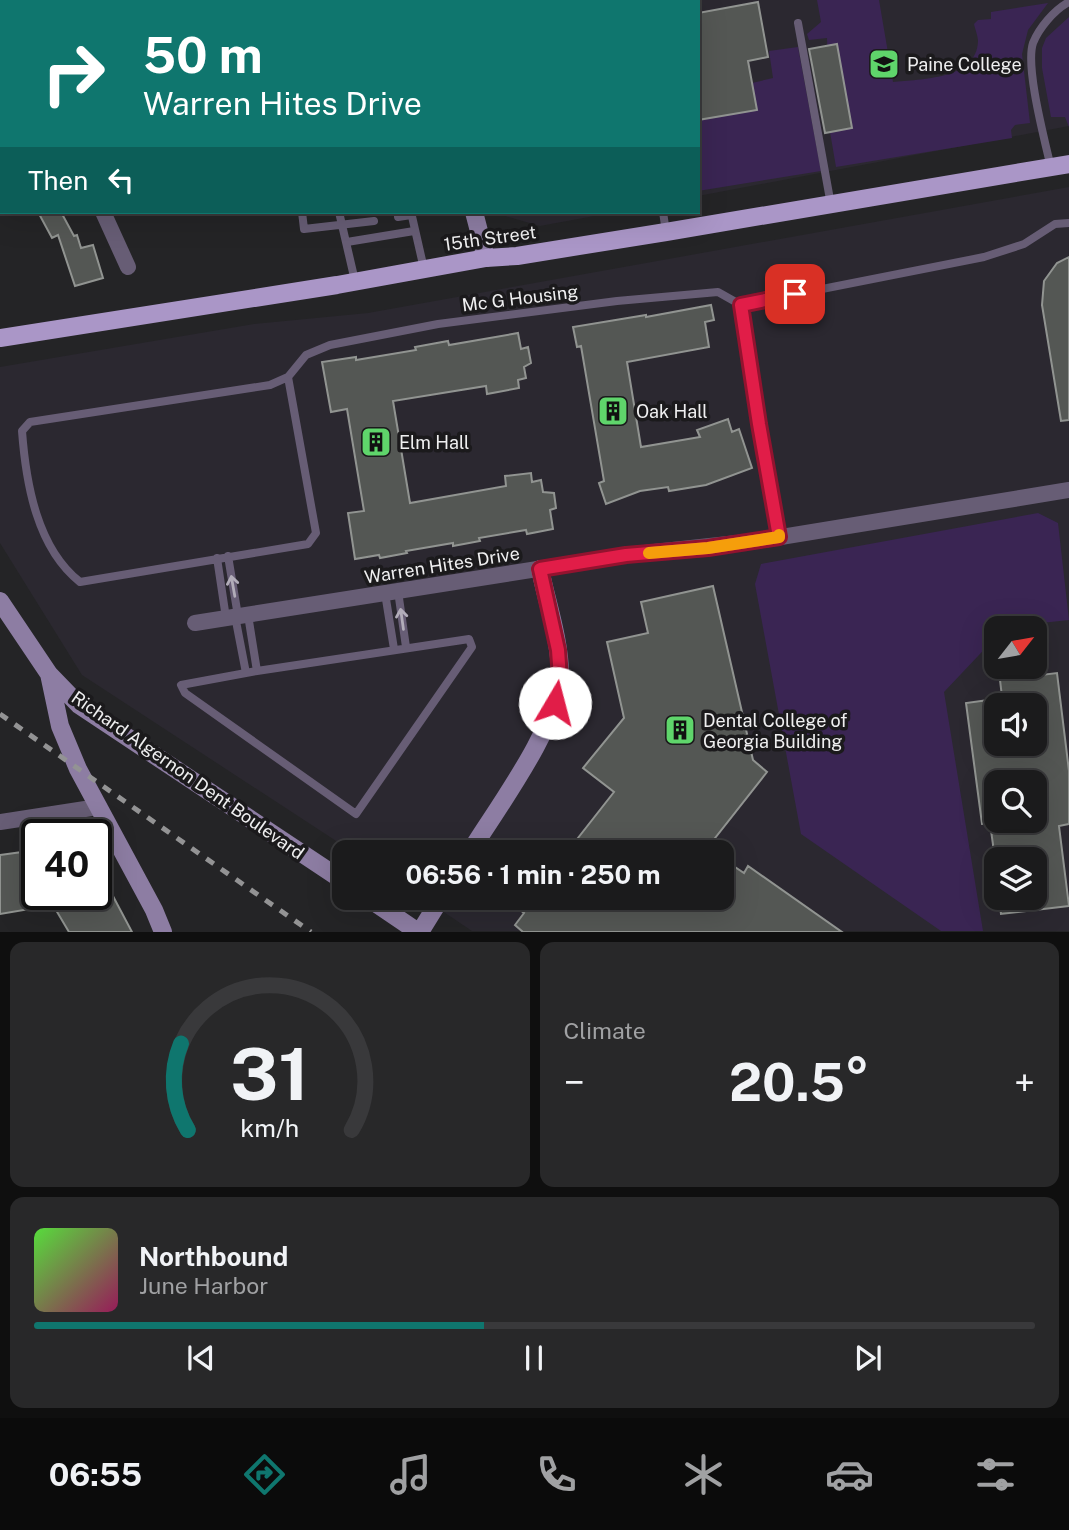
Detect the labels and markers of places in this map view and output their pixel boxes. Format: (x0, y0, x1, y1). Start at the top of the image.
school or university icon: Paine College (867, 47, 901, 81)
place label: Paine College (907, 54, 1022, 75)
pin (765, 264, 825, 324)
building icon: Oak Hall (596, 394, 630, 428)
place label: Oak Hall (636, 401, 708, 422)
building icon: Elm Hall (359, 425, 393, 459)
place label: Elm Hall (399, 432, 470, 453)
place label: Dental College of Georgia Building (703, 710, 847, 752)
building icon: Dental College of Georgia Building (663, 713, 697, 747)

